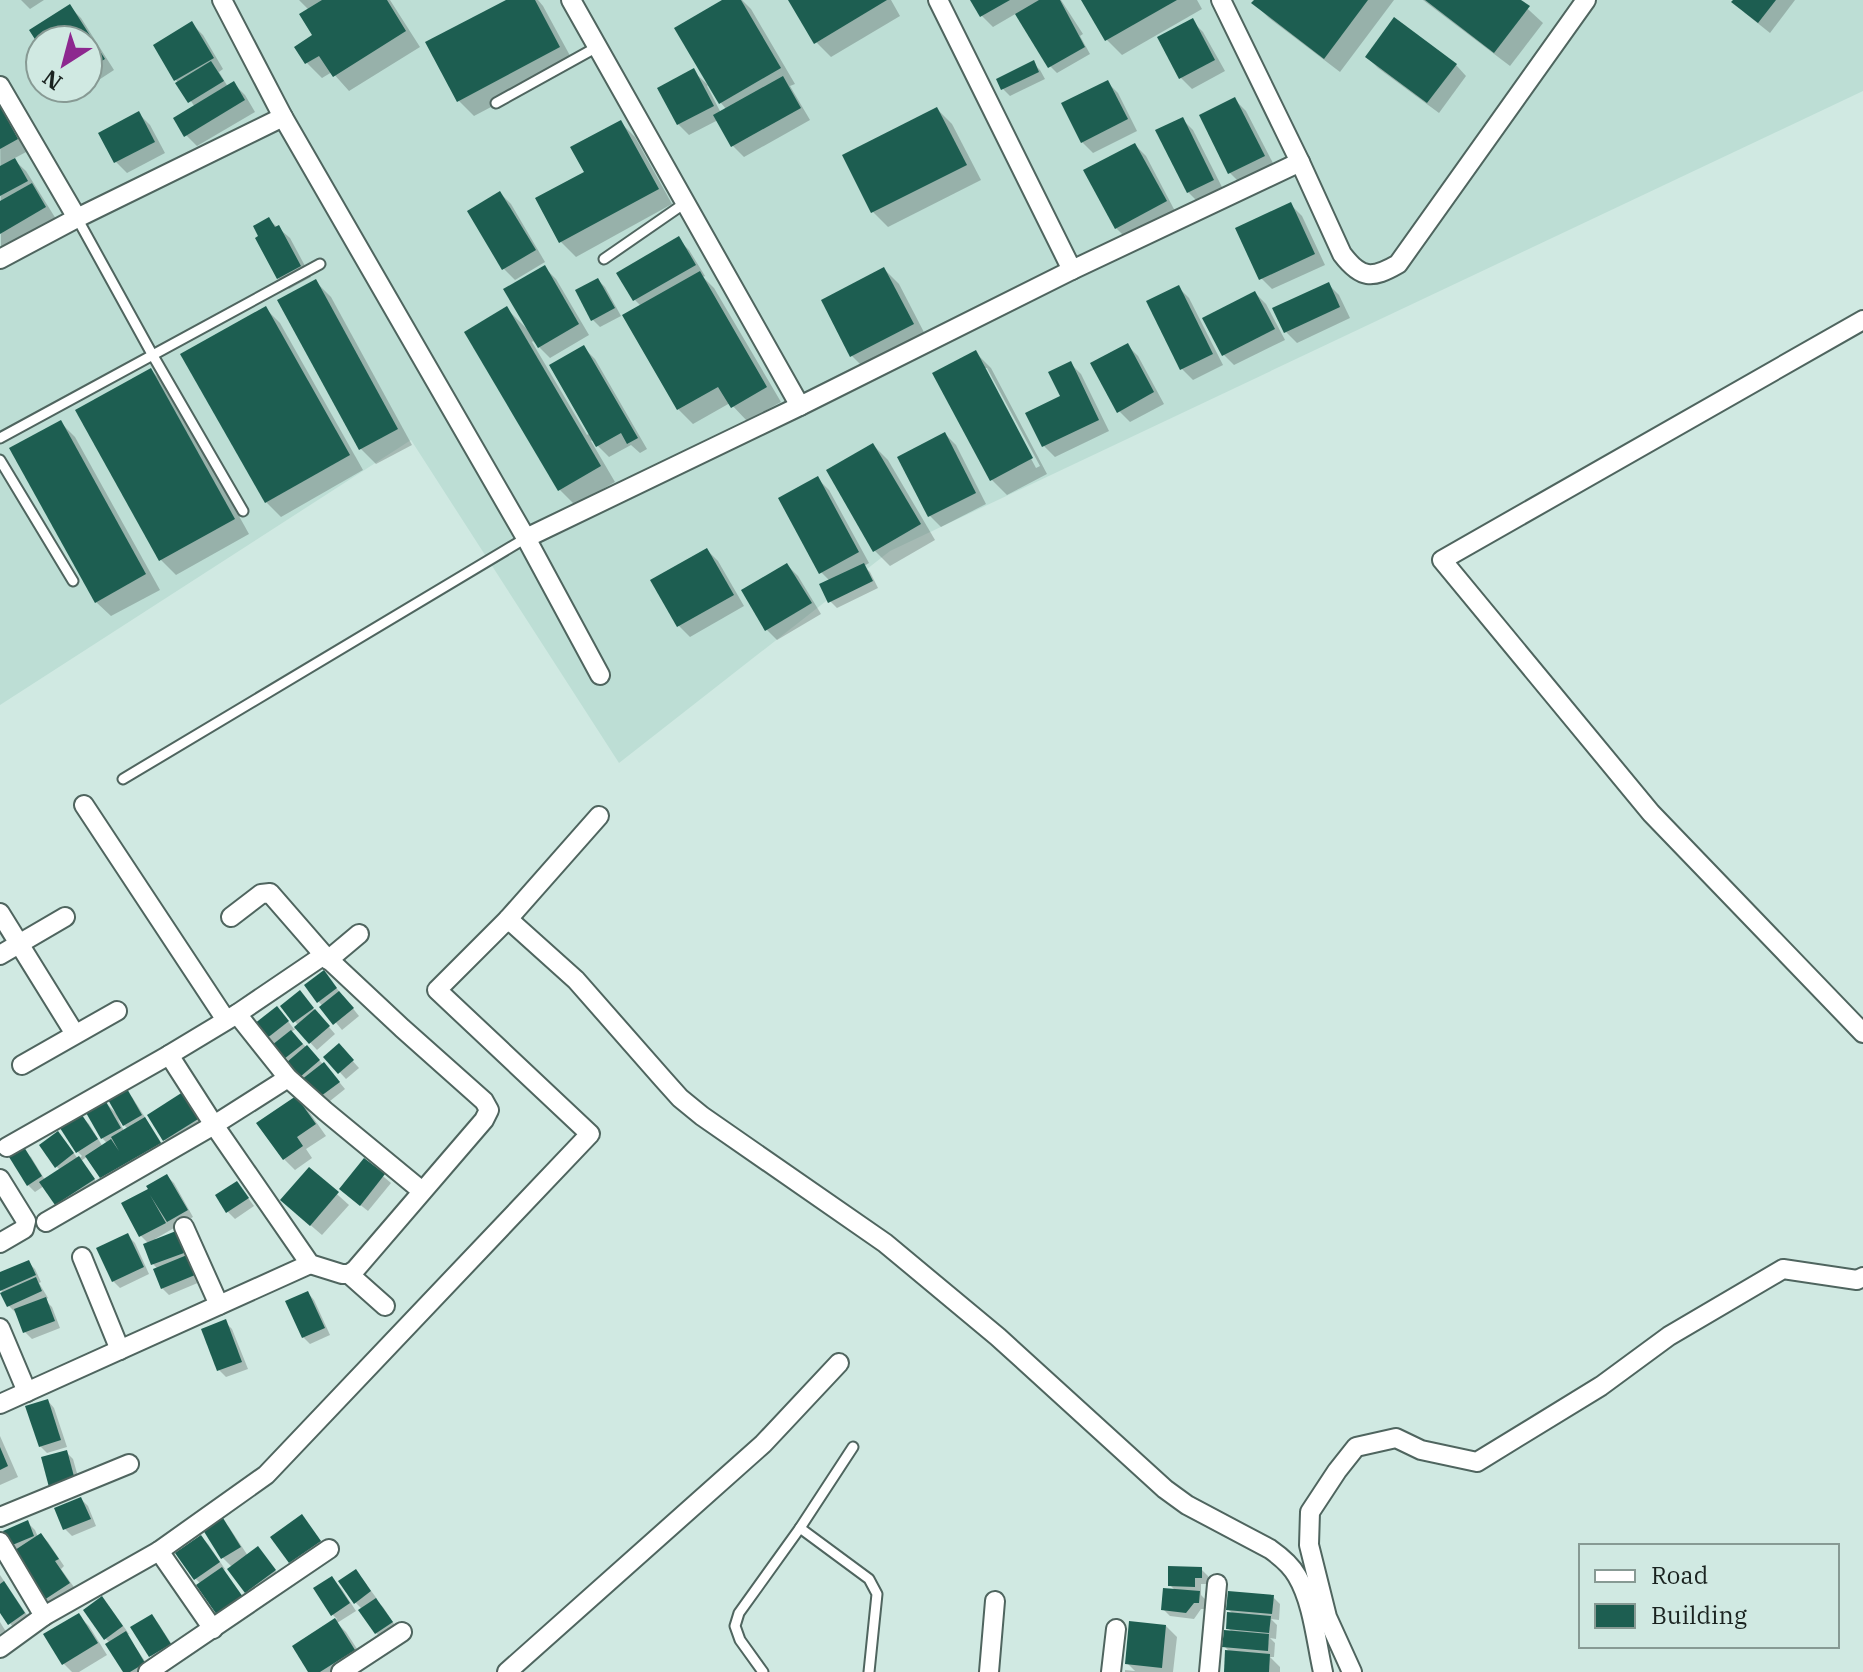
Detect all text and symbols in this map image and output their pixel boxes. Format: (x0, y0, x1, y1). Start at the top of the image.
north arrow (24, 24, 104, 104)
text: N (36, 64, 68, 97)
legend (1579, 1544, 1839, 1648)
text: Road (1651, 1559, 1708, 1591)
text: Building (1651, 1599, 1747, 1631)

